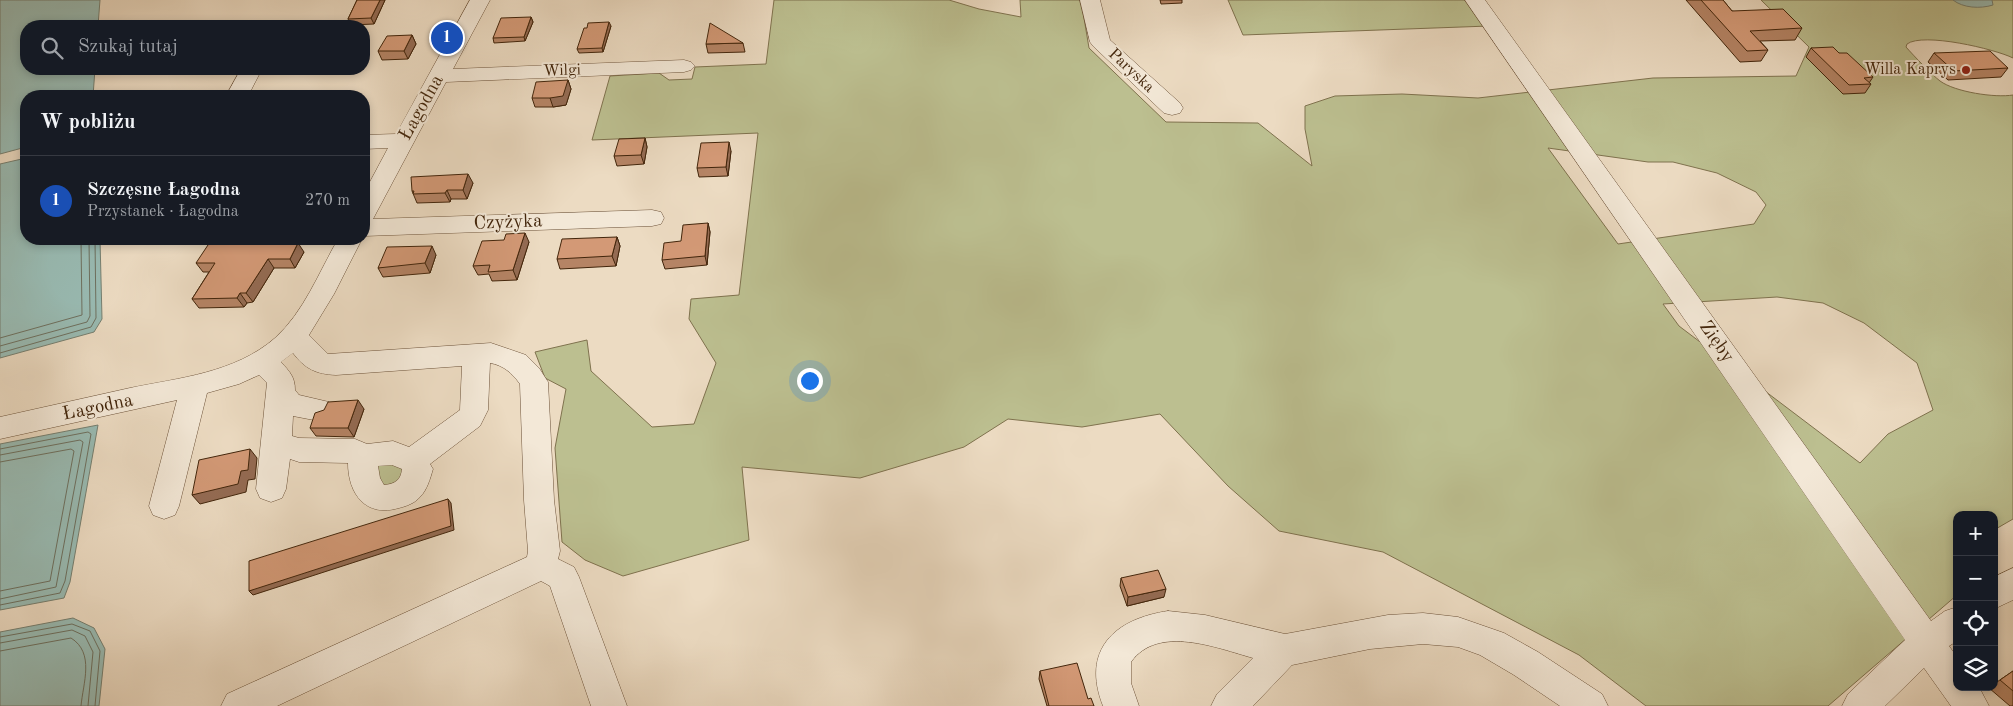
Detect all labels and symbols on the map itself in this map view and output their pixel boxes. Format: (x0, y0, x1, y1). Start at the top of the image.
pin: 1 (431, 19, 463, 57)
street label: Paryska (1105, 46, 1157, 96)
street label: Wilgi (543, 62, 581, 80)
place label: Willa Kaprys (1864, 62, 1956, 78)
marker: Willa Kaprys (1960, 64, 1972, 76)
street label: Łagodna (396, 71, 448, 144)
street label: Czyżyka (473, 212, 543, 234)
street label: Zięby (1695, 318, 1737, 366)
your location (797, 368, 823, 394)
street label: Łagodna (61, 391, 136, 425)

